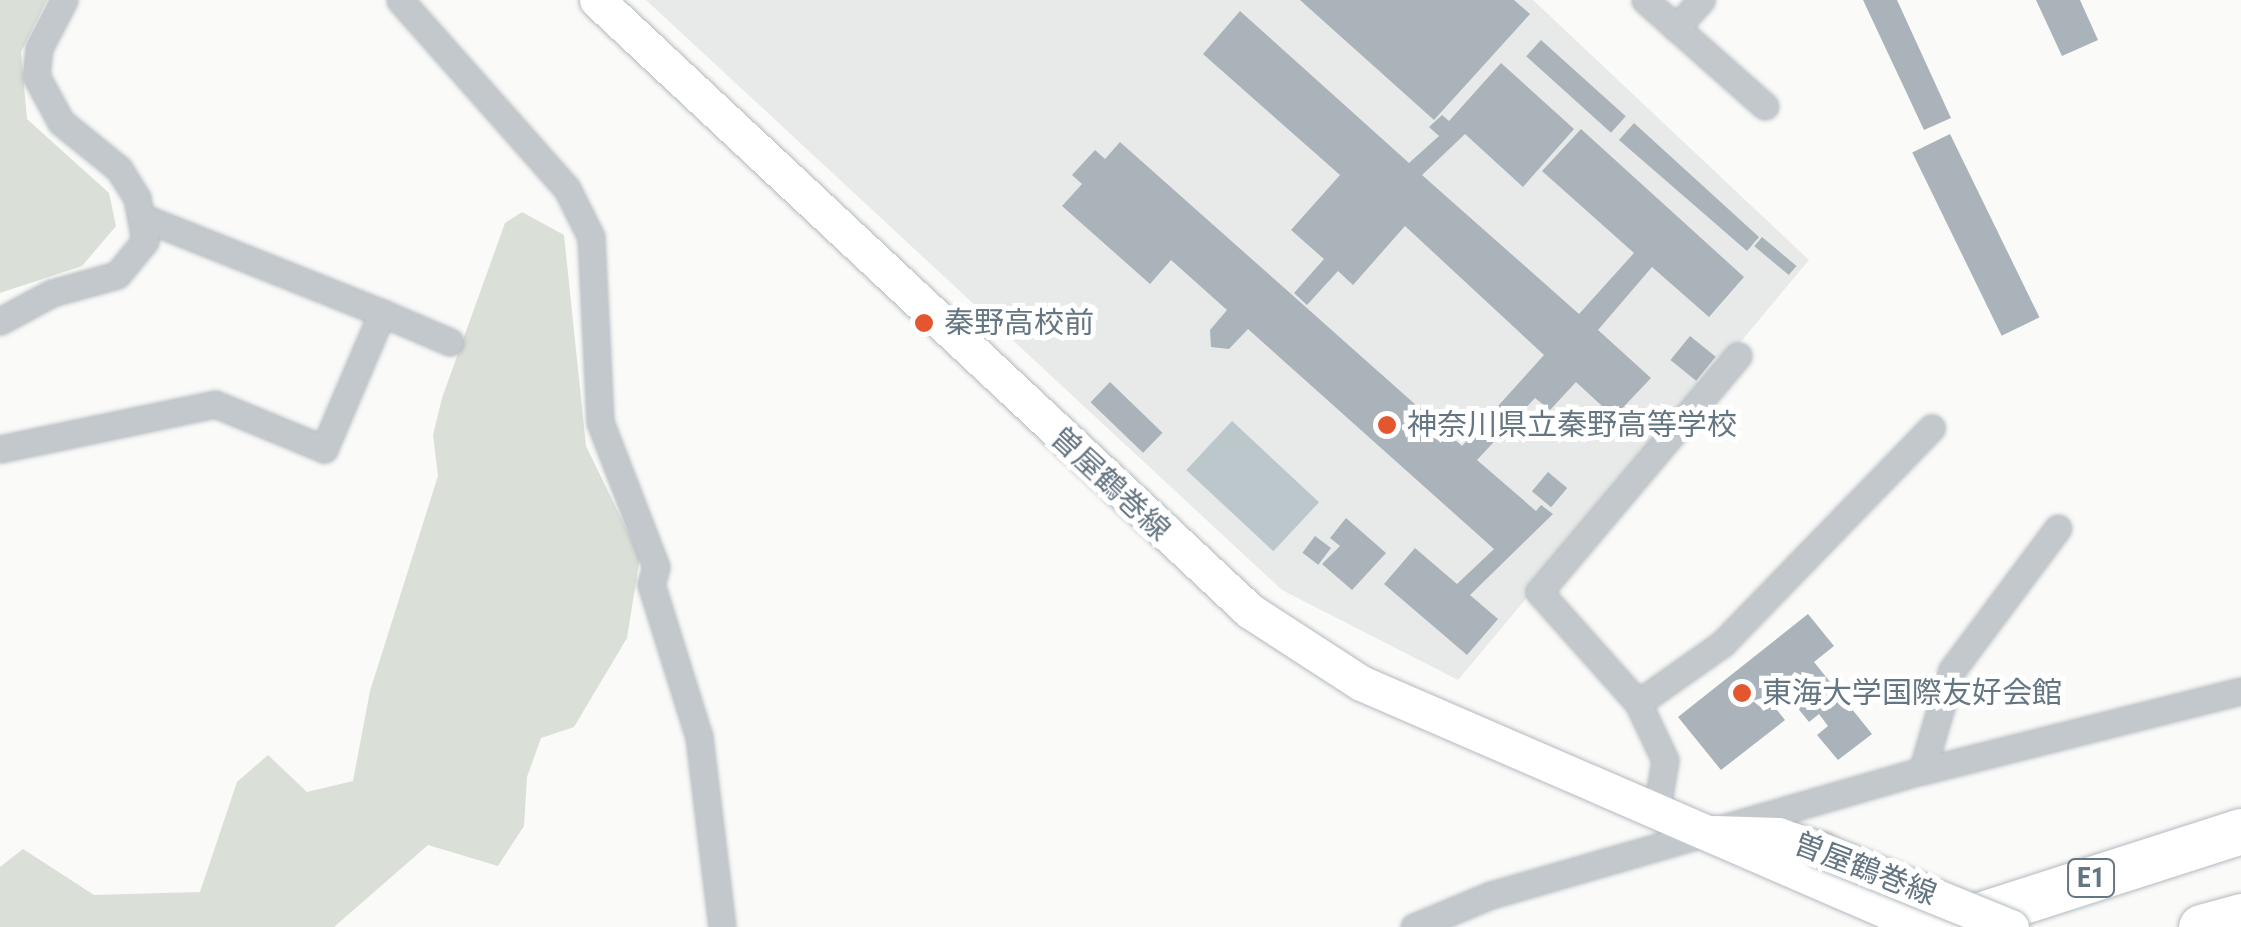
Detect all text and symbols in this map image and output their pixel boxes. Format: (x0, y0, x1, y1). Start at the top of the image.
place label: 秦野高校前 (944, 305, 1094, 341)
marker: 秦野高校前 (913, 312, 935, 334)
place label: 神奈川県立秦野高等学校 (1407, 407, 1737, 443)
marker: 神奈川県立秦野高等学校 (1376, 414, 1398, 436)
street label: 曽屋鶴巻線 (1043, 420, 1177, 548)
place label: 東海大学国際友好会館 (1762, 675, 2062, 711)
marker: 東海大学国際友好会館 (1731, 682, 1753, 704)
street label: 曽屋鶴巻線 (1789, 825, 1941, 913)
road number: E1 (2066, 855, 2116, 901)

